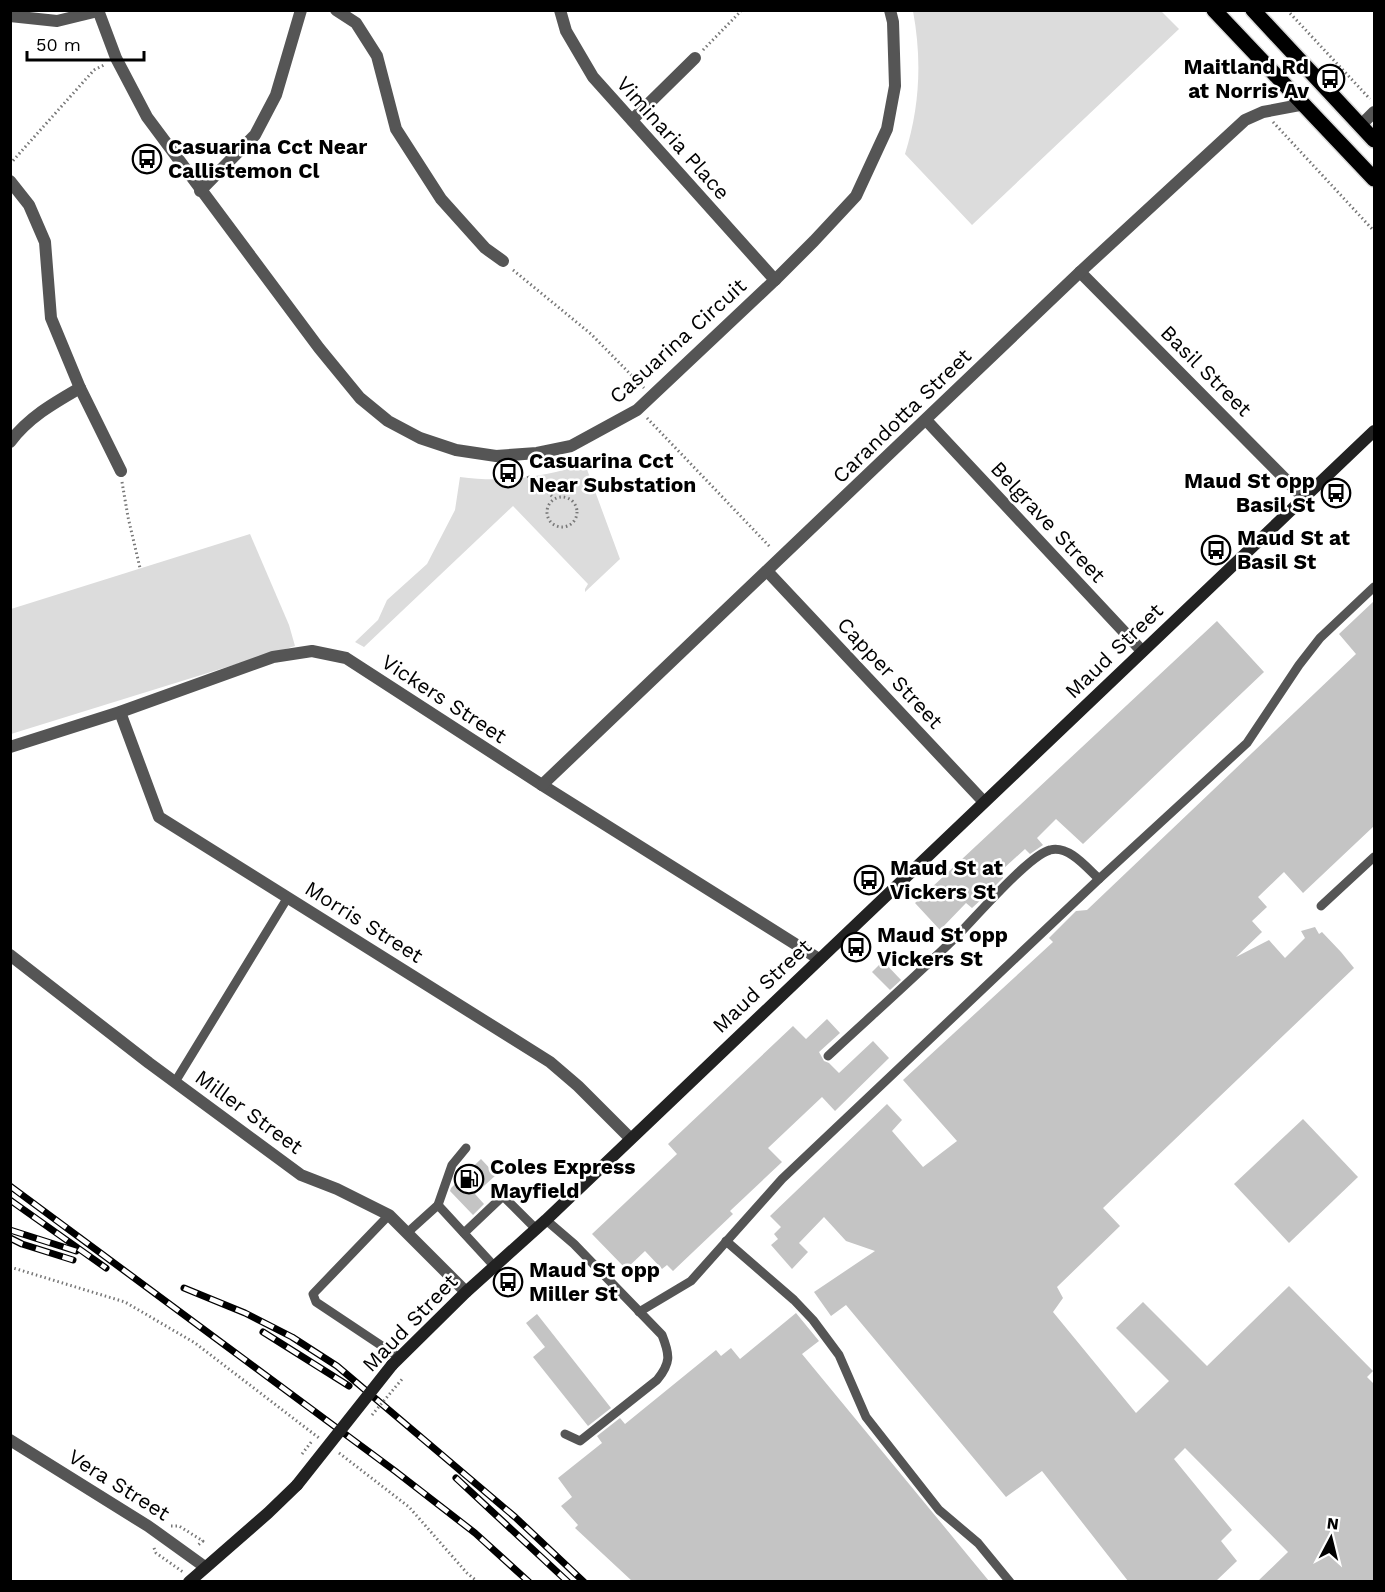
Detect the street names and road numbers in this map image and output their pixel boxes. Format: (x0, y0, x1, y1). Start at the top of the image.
street label: Viminaria Place (611, 71, 735, 205)
street label: Casuarina Circuit (604, 273, 751, 409)
street label: Basil Street (1156, 320, 1257, 421)
street label: Carandotta Street (827, 343, 976, 488)
street label: Belgrave Street (986, 456, 1111, 588)
street label: Maud Street (1060, 598, 1168, 703)
street label: Capper Street (832, 612, 948, 734)
street label: Vickers Street (377, 649, 512, 748)
street label: Morris Street (301, 875, 428, 968)
street label: Maud Street (707, 933, 816, 1038)
street label: Miller Street (191, 1064, 308, 1159)
street label: Maud Street (357, 1268, 463, 1377)
street label: Vera Street (64, 1444, 175, 1526)

